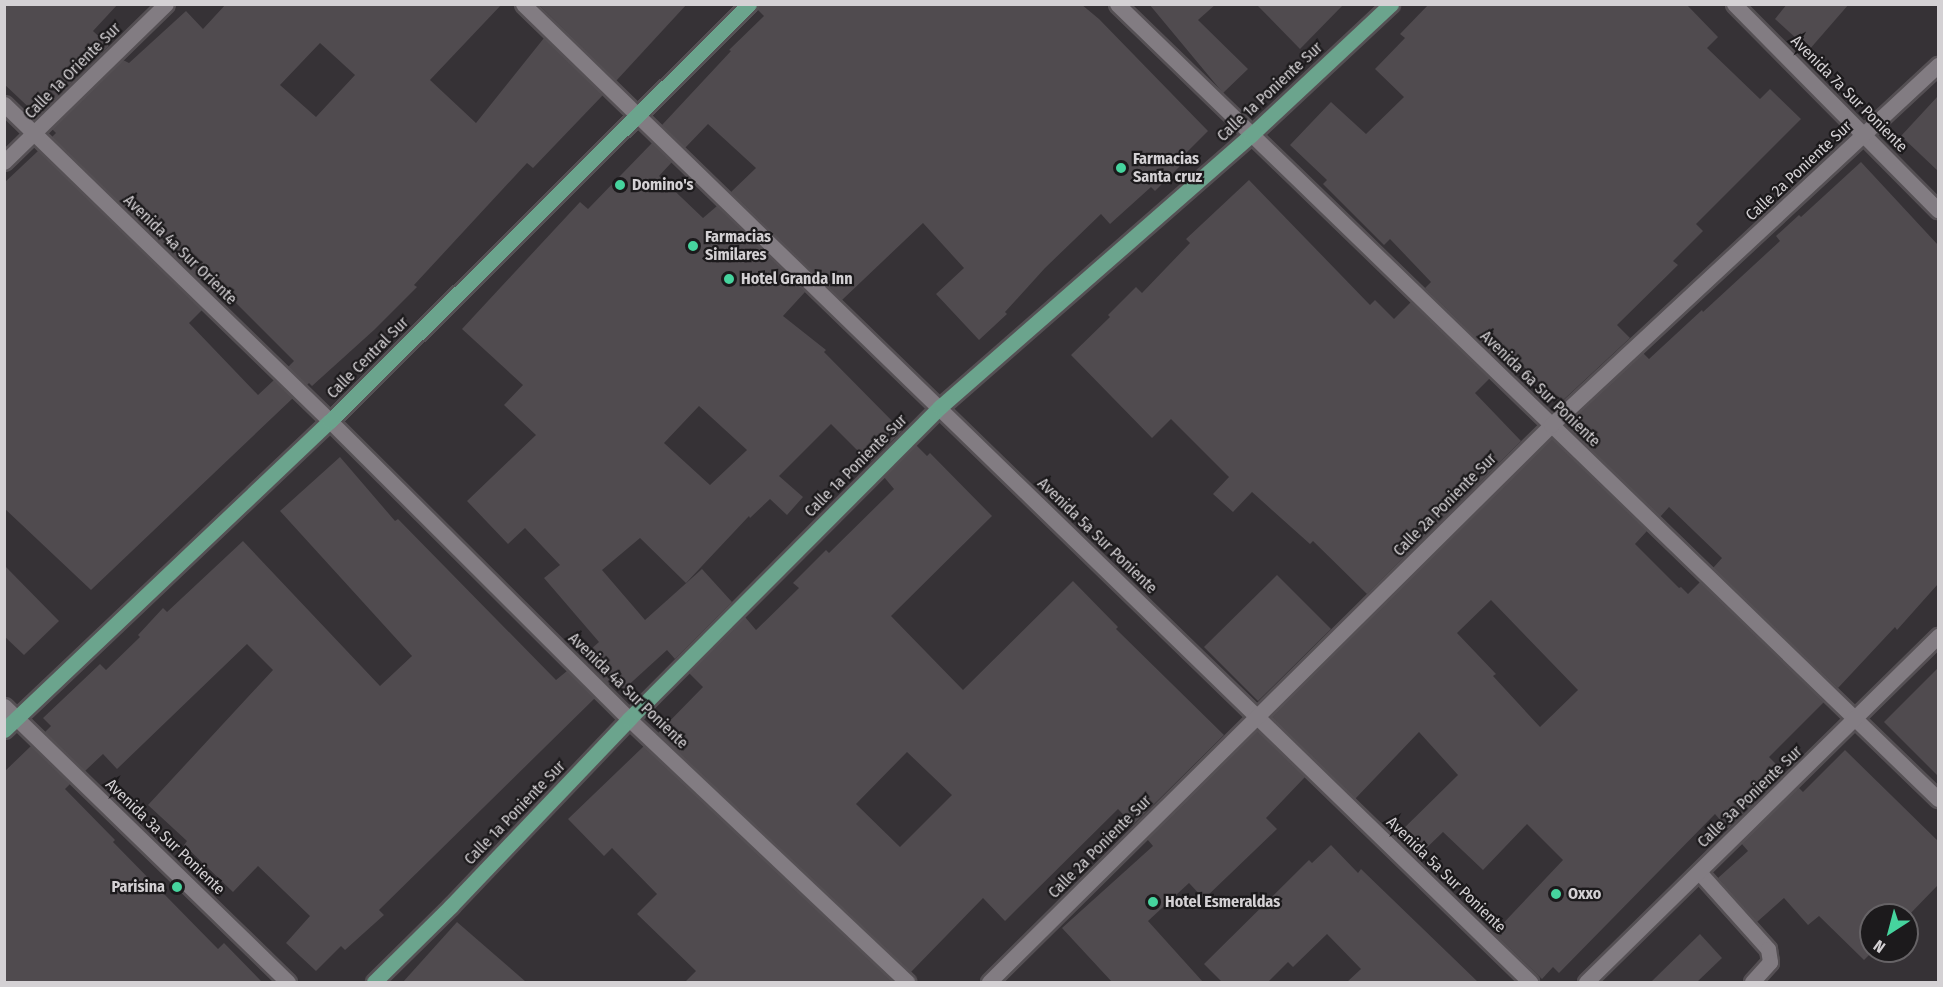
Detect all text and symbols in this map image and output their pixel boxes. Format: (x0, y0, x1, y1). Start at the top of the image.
street label: Calle 1a Oriente Sur (21, 19, 125, 123)
street label: Avenida 7a Sur Poniente (1787, 32, 1911, 156)
street label: Calle 1a Poniente Sur (1213, 38, 1327, 146)
street label: Calle 2a Poniente Sur (1742, 117, 1856, 225)
place label: Farmacias Santa cruz (1133, 149, 1202, 187)
marker: Farmacias Santa cruz (1114, 161, 1128, 175)
place label: Domino's (632, 175, 694, 195)
marker: Domino's (613, 178, 627, 192)
street label: Avenida 4a Sur Oriente (119, 191, 241, 309)
place label: Farmacias Similares (705, 227, 771, 265)
marker: Farmacias Similares (686, 239, 700, 253)
place label: Hotel Granda Inn (741, 269, 853, 289)
marker: Hotel Granda Inn (722, 272, 736, 286)
street label: Calle Central Sur (323, 313, 413, 403)
street label: Avenida 6a Sur Poniente (1476, 327, 1604, 451)
street label: Calle 1a Poniente Sur (801, 411, 911, 521)
street label: Calle 2a Poniente Sur (1389, 449, 1501, 561)
street label: Avenida 5a Sur Poniente (1033, 474, 1161, 598)
street label: Avenida 4a Sur Poniente (564, 629, 692, 753)
street label: Calle 3a Poniente Sur (1694, 742, 1806, 852)
street label: Calle 1a Poniente Sur (460, 757, 570, 869)
street label: Avenida 3a Sur Poniente (101, 775, 229, 899)
street label: Calle 2a Poniente Sur (1044, 791, 1156, 903)
street label: Avenida 5a Sur Poniente (1382, 813, 1510, 937)
place label: Parisina (112, 877, 165, 897)
marker: Parisina (170, 880, 184, 894)
place label: Oxxo (1568, 884, 1601, 904)
marker: Oxxo (1549, 887, 1563, 901)
place label: Hotel Esmeraldas (1165, 892, 1280, 912)
marker: Hotel Esmeraldas (1146, 895, 1160, 909)
north arrow (1859, 903, 1919, 963)
text: N (1870, 936, 1889, 957)

